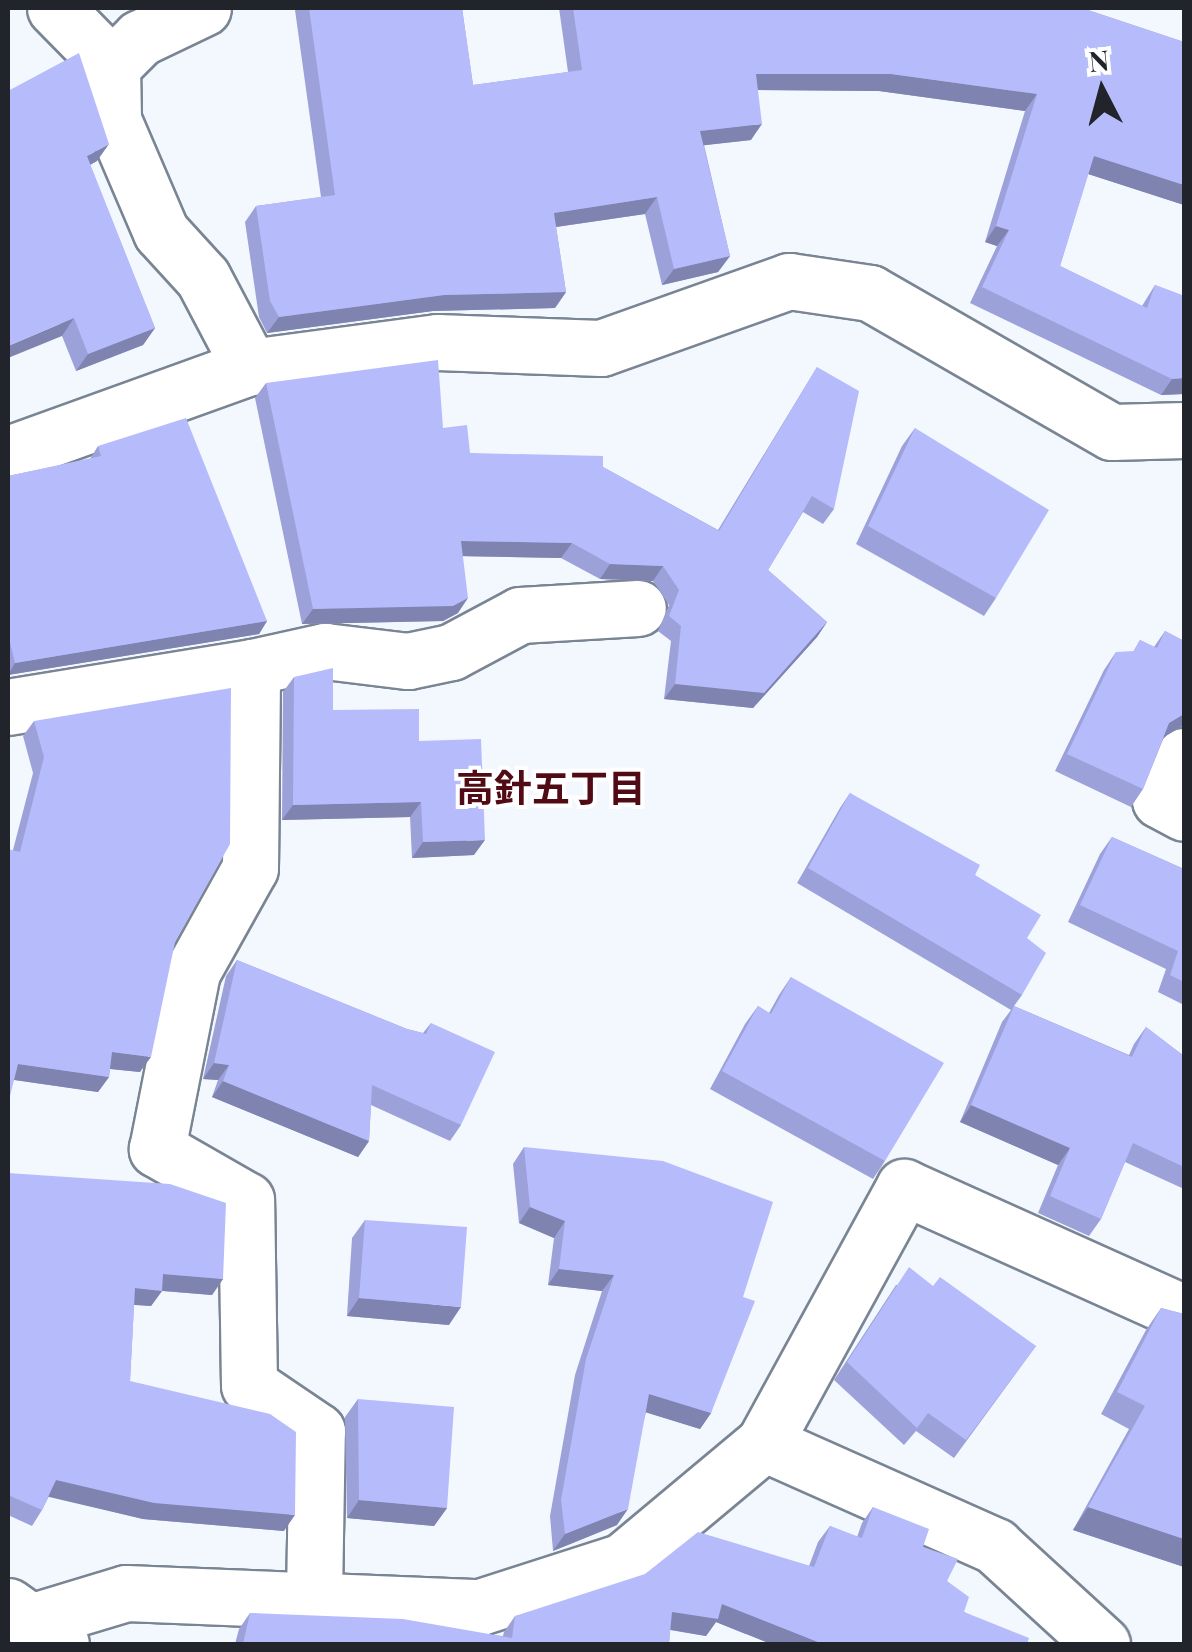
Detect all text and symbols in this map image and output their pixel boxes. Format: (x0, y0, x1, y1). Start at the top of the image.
north arrow (1052, 40, 1152, 140)
text: N (1087, 40, 1111, 79)
district label: 高針五丁目 (456, 764, 646, 810)

